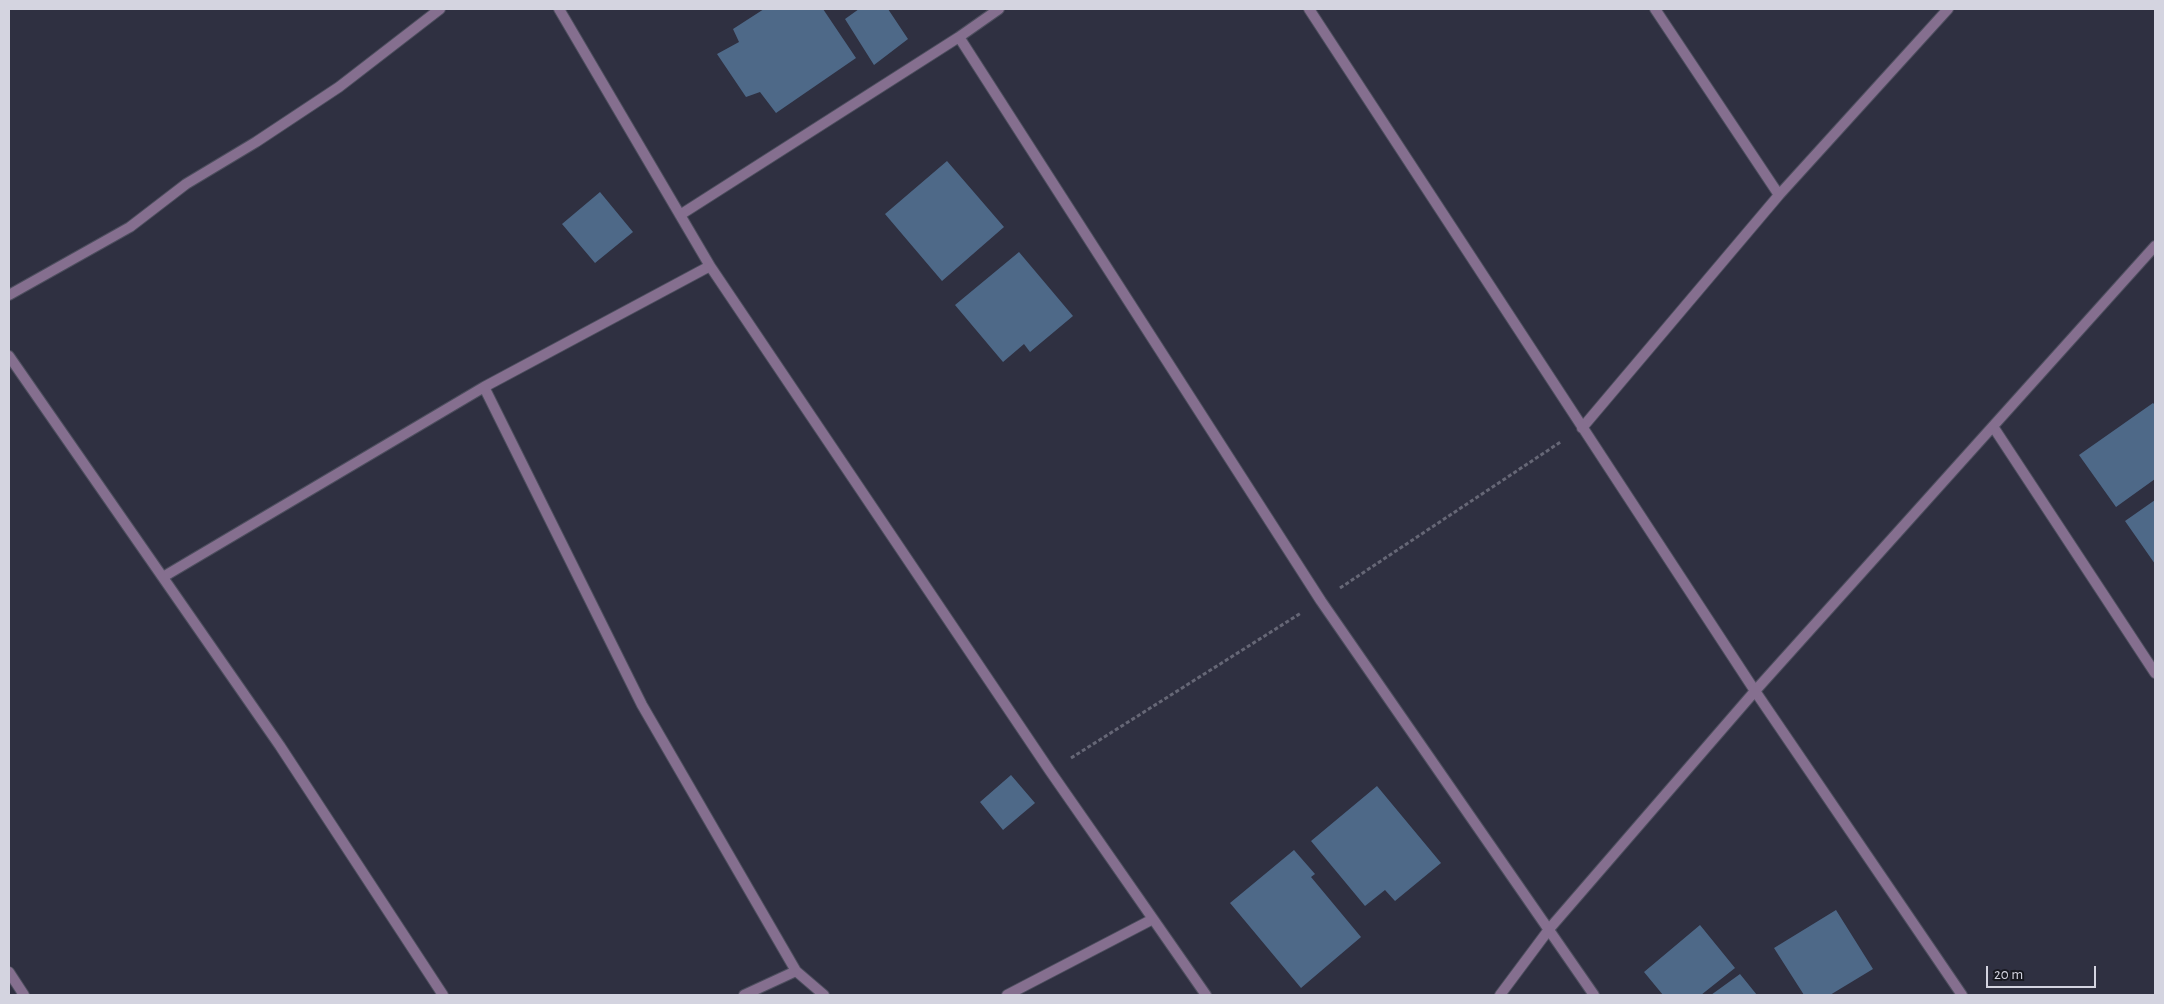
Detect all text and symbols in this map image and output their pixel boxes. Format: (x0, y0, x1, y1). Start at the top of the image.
scale bar (1989, 956, 2099, 988)
text: 20 m (1994, 967, 2023, 982)

